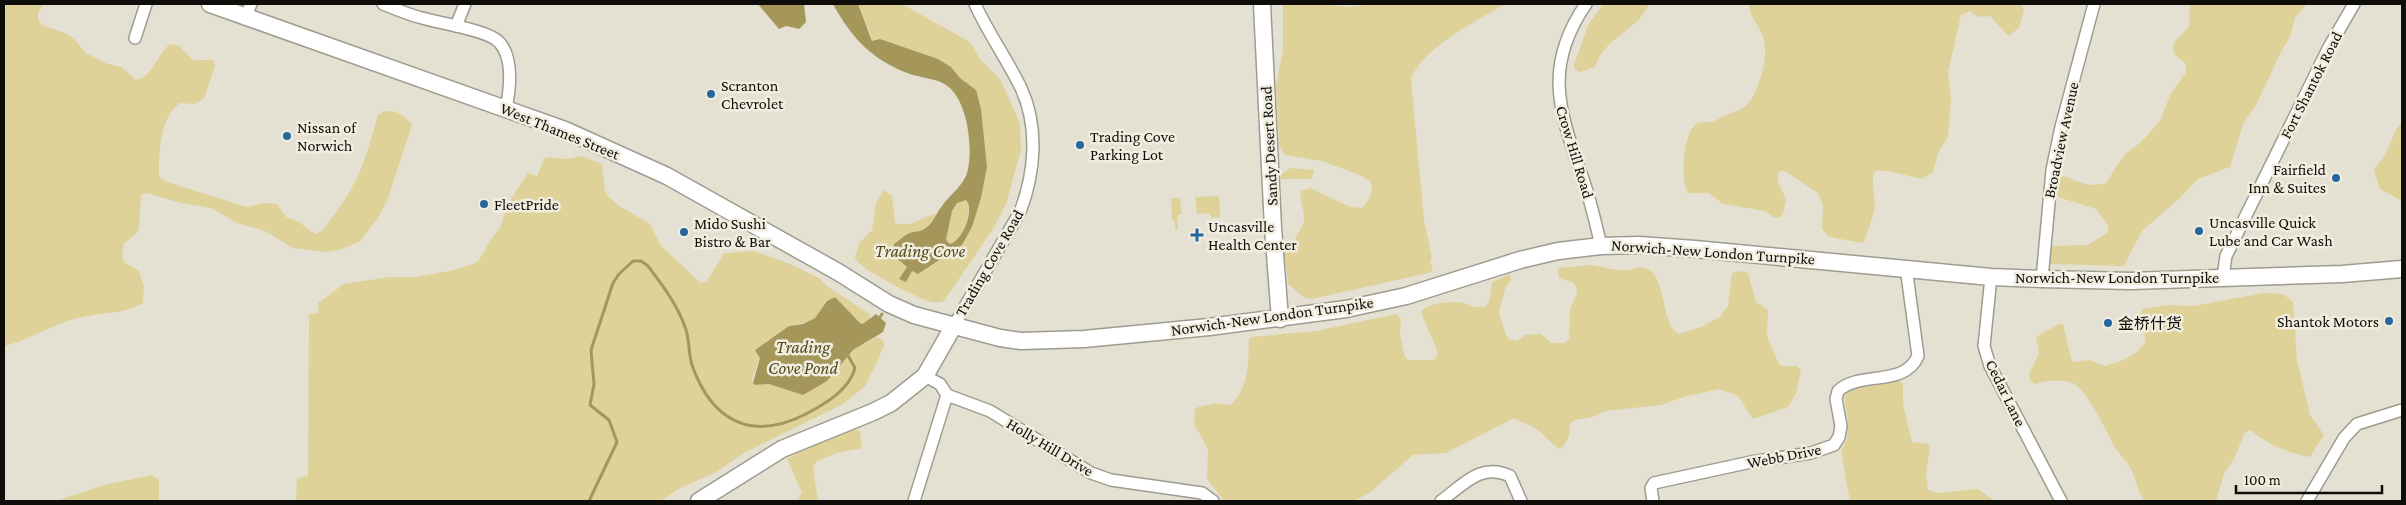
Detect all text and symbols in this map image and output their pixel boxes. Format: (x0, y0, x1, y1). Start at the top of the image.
street label: Fort Shantok Road (2277, 28, 2346, 141)
place label: Scranton Chevrolet (721, 77, 784, 112)
street label: Broadview Avenue (2040, 80, 2082, 200)
street label: Sandy Desert Road (1257, 85, 1282, 206)
marker: Scranton Chevrolet (705, 88, 717, 100)
street label: West Thames Street (498, 99, 623, 163)
street label: Crow Hill Road (1553, 104, 1597, 201)
place label: Nissan of Norwich (297, 119, 357, 154)
place label: Trading Cove Parking Lot (1090, 128, 1175, 164)
marker: Nissan of Norwich (281, 130, 293, 142)
marker: Trading Cove Parking Lot (1074, 139, 1086, 151)
place label: Fairfield Inn & Suites (2248, 161, 2327, 196)
marker: Fairfield Inn & Suites (2330, 172, 2342, 184)
place label: FleetPride (494, 196, 559, 213)
marker: FleetPride (478, 198, 490, 210)
street label: Trading Cove Road (952, 206, 1028, 320)
place label: Uncasville Quick Lube and Car Wash (2209, 214, 2333, 249)
place label: Mido Sushi Bistro & Bar (694, 215, 771, 250)
place label: Uncasville Health Center (1208, 218, 1297, 253)
marker: Uncasville Quick Lube and Car Wash (2193, 225, 2205, 237)
marker: Mido Sushi Bistro & Bar (678, 226, 690, 238)
marker: Uncasville Health Center (1190, 228, 1204, 242)
street label: Norwich-New London Turnpike (1610, 236, 1815, 269)
water label: Trading Cove (875, 241, 965, 261)
street label: Norwich-New London Turnpike (2015, 269, 2219, 287)
street label: Norwich-New London Turnpike (1170, 293, 1374, 340)
place label: Shantok Motors (2277, 313, 2379, 330)
place label: 金桥什货 (2118, 315, 2182, 332)
marker: Shantok Motors (2383, 315, 2395, 327)
marker: 金桥什货 (2102, 317, 2114, 329)
water label: Trading Cove Pond (768, 337, 838, 378)
street label: Cedar Lane (1983, 357, 2029, 429)
street label: Holly Hill Drive (1003, 414, 1096, 480)
street label: Webb Drive (1745, 440, 1823, 472)
scale bar (2236, 462, 2382, 494)
text: 100 m (2244, 472, 2281, 488)

